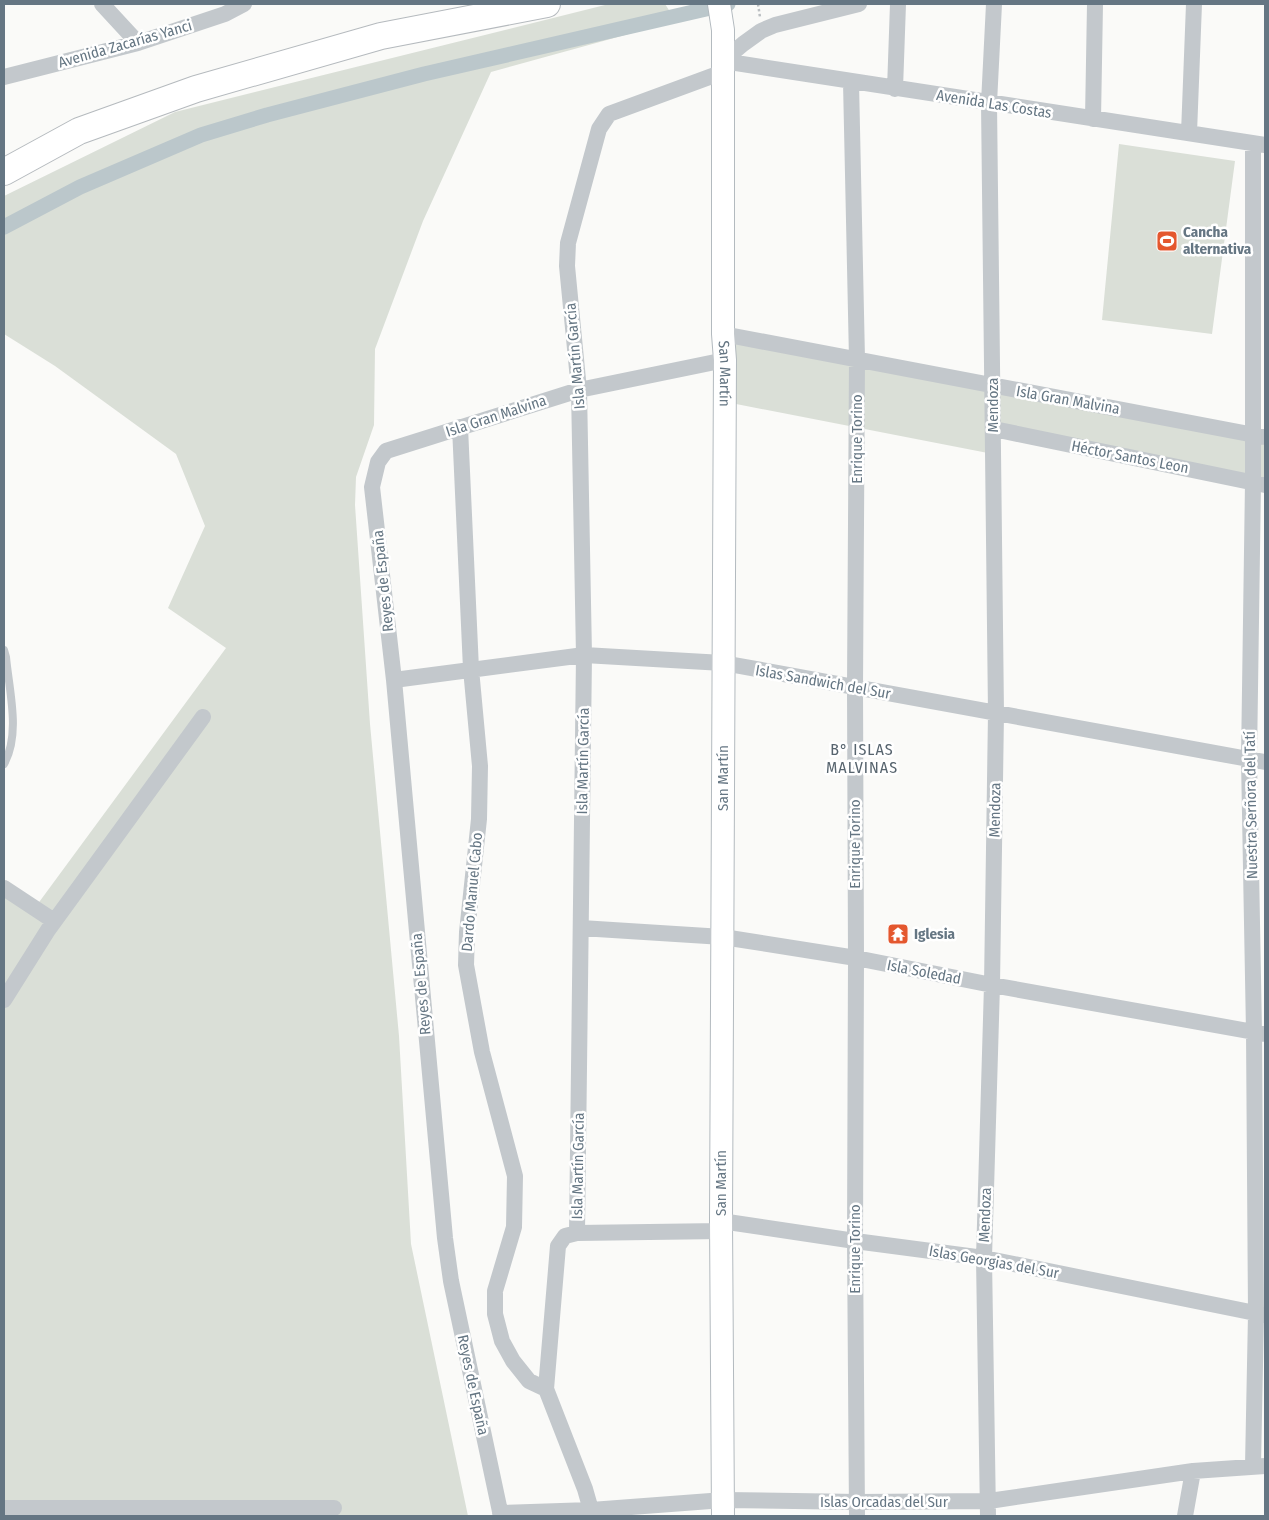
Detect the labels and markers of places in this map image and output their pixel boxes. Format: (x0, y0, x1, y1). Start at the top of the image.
place label: Cancha alternativa (1183, 223, 1252, 258)
sports icon: Cancha alternativa (1155, 229, 1179, 253)
temple icon: Iglesia (886, 922, 910, 946)
place label: Iglesia (914, 925, 956, 943)

